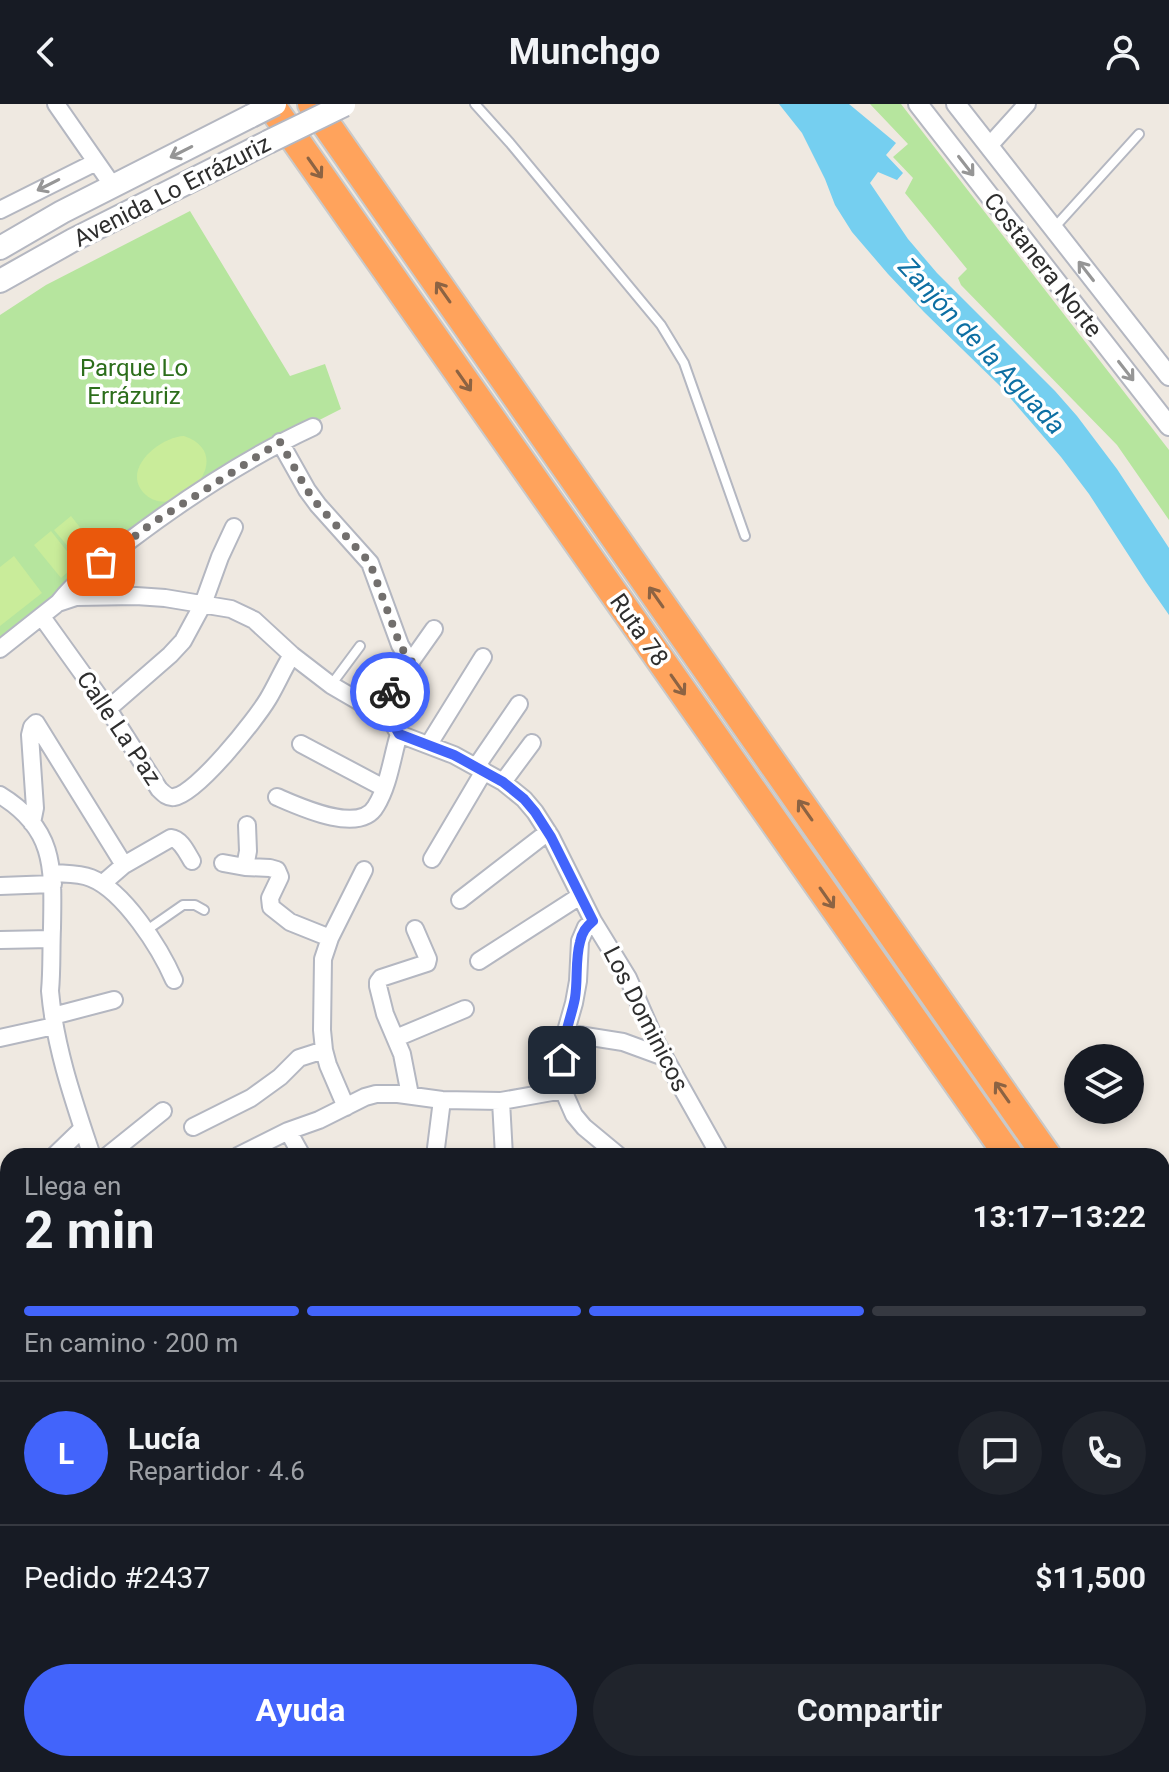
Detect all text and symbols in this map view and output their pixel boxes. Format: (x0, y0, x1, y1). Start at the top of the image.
icon: back (24, 30, 68, 74)
icon: person (1101, 30, 1145, 74)
text: Munchgo (509, 31, 660, 73)
street label: Avenida Lo Errázuriz (69, 129, 275, 253)
one-way arrow (170, 144, 194, 160)
one-way arrow (957, 155, 974, 176)
one-way arrow (307, 156, 323, 178)
one-way arrow (36, 178, 60, 194)
street label: Costanera Norte (978, 187, 1108, 343)
water label: Zanjón de la Aguada (892, 251, 1071, 440)
one-way arrow (1077, 261, 1095, 282)
one-way arrow (435, 281, 451, 303)
park label: Parque Lo Errázuriz (80, 354, 188, 410)
one-way arrow (1117, 360, 1134, 381)
one-way arrow (456, 369, 472, 391)
pin (67, 528, 135, 596)
icon: bag (79, 540, 123, 584)
one-way arrow (648, 586, 664, 608)
street label: Ruta 78 (604, 588, 674, 672)
courier (350, 652, 430, 732)
street label: Calle La Paz (71, 666, 167, 790)
icon: bike (368, 670, 412, 714)
one-way arrow (670, 674, 686, 696)
one-way arrow (797, 800, 813, 822)
one-way arrow (819, 887, 836, 909)
street label: Los Dominicos (597, 942, 695, 1096)
pin (528, 1026, 596, 1094)
icon: home (540, 1038, 584, 1082)
map controls (1064, 1044, 1144, 1124)
button: layers (1064, 1044, 1144, 1124)
one-way arrow (994, 1082, 1010, 1104)
text: Llega en (24, 1171, 121, 1201)
text: 13:17–13:22 (972, 1199, 1146, 1234)
text: 2 min (24, 1200, 155, 1261)
text: En camino · 200 m (24, 1328, 238, 1358)
button: chat (958, 1411, 1042, 1495)
button: phone (1062, 1411, 1146, 1495)
text: Lucía (128, 1421, 201, 1456)
text: L (58, 1436, 74, 1471)
text: Repartidor · 4.6 (128, 1456, 305, 1486)
text: Pedido #2437 (24, 1560, 210, 1595)
text: $11,500 (1035, 1560, 1146, 1595)
button: Ayuda (24, 1664, 577, 1756)
button: Compartir (593, 1664, 1146, 1756)

